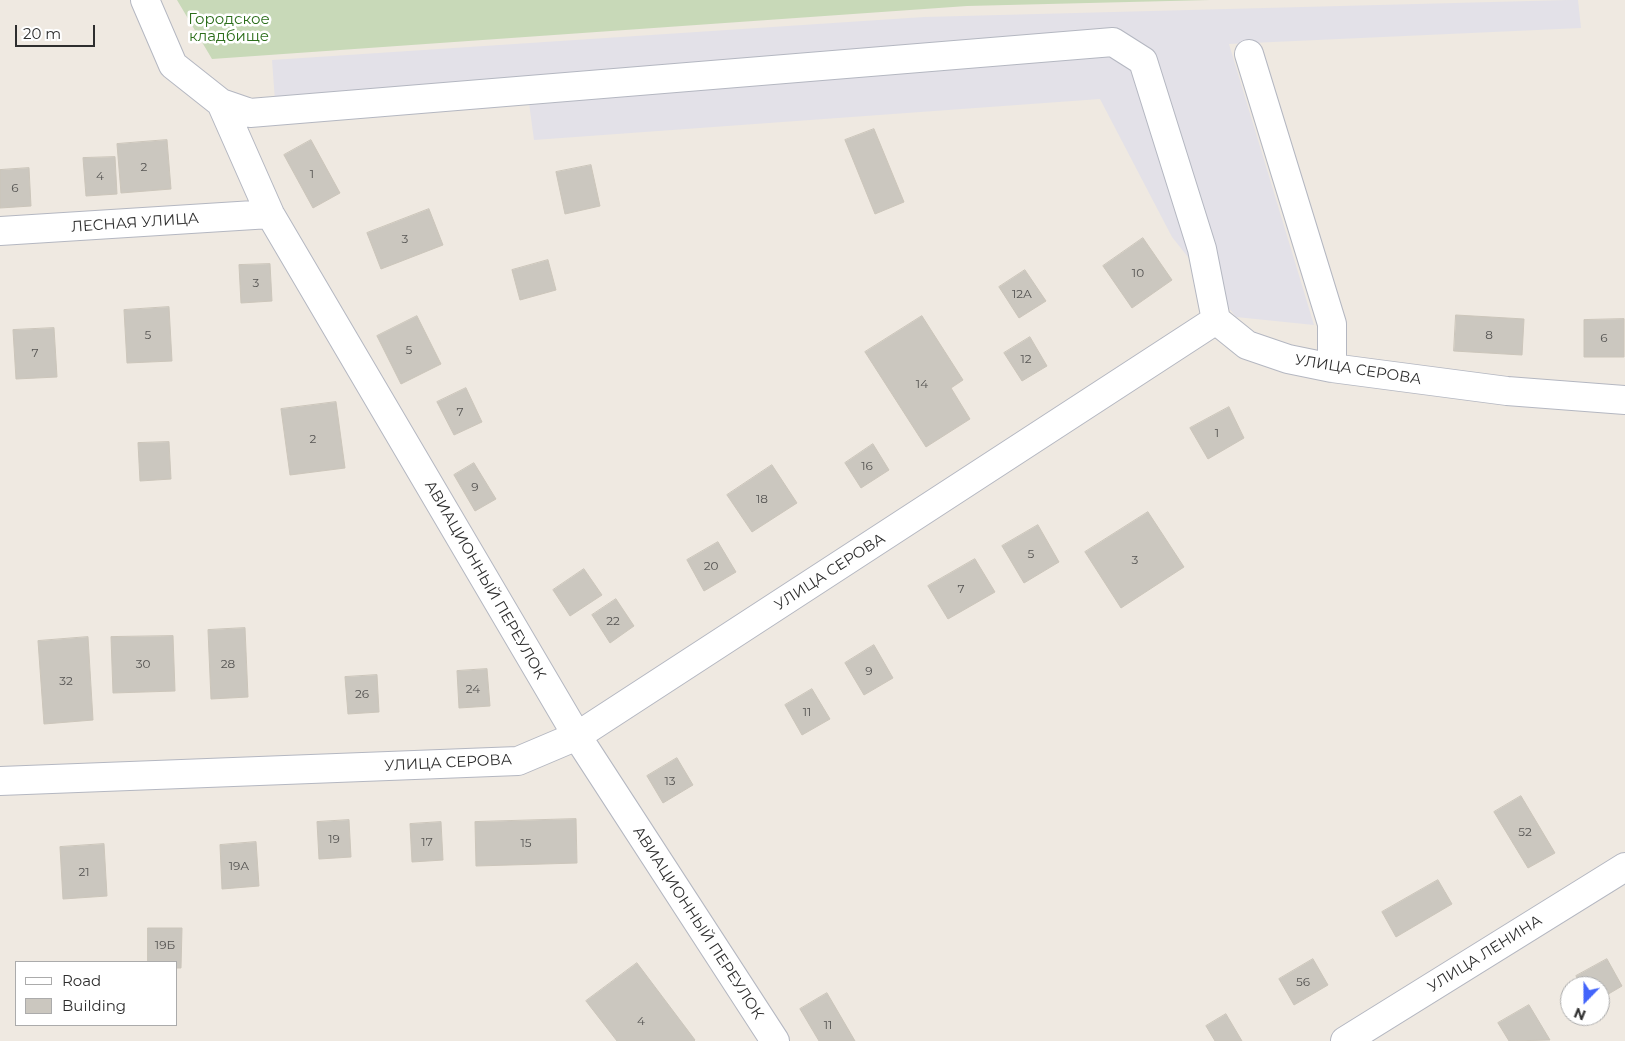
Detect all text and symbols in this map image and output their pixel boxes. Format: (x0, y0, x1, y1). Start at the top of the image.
park label: Городское кладбище (188, 11, 270, 46)
scale bar (18, 15, 98, 47)
text: 20 m (23, 24, 61, 43)
house number: 2 (141, 160, 147, 174)
house number: 1 (310, 167, 314, 181)
house number: 4 (96, 169, 104, 183)
house number: 6 (11, 181, 19, 195)
street label: ЛЕСНАЯ УЛИЦА (71, 210, 199, 236)
house number: 3 (402, 232, 408, 246)
house number: 10 (1132, 266, 1144, 280)
house number: 3 (253, 276, 259, 290)
house number: 12А (1012, 287, 1032, 301)
house number: 5 (145, 328, 151, 342)
house number: 8 (1485, 328, 1493, 342)
house number: 6 (1600, 331, 1608, 345)
house number: 5 (406, 343, 412, 357)
house number: 7 (31, 346, 39, 360)
street label: УЛИЦА СЕРОВА (1293, 351, 1423, 389)
house number: 12 (1020, 352, 1032, 366)
house number: 14 (916, 377, 928, 391)
house number: 7 (456, 405, 464, 419)
house number: 1 (1215, 426, 1219, 440)
house number: 2 (310, 432, 316, 446)
house number: 16 (861, 459, 873, 473)
street label: АВИАЦИОННЫЙ ПЕРЕУЛОК (421, 477, 549, 683)
house number: 9 (471, 480, 479, 494)
house number: 18 (756, 492, 768, 506)
street label: УЛИЦА СЕРОВА (771, 530, 889, 614)
house number: 5 (1028, 547, 1034, 561)
house number: 3 (1132, 553, 1138, 567)
house number: 20 (704, 559, 718, 573)
house number: 7 (957, 582, 965, 596)
house number: 22 (606, 614, 620, 628)
house number: 30 (136, 657, 150, 671)
house number: 28 (221, 657, 235, 671)
house number: 9 (865, 664, 873, 678)
house number: 32 (59, 674, 73, 688)
house number: 24 (466, 682, 480, 696)
house number: 26 (355, 687, 369, 701)
house number: 11 (803, 705, 811, 719)
street label: УЛИЦА СЕРОВА (384, 751, 512, 775)
house number: 13 (664, 774, 676, 788)
street label: АВИАЦИОННЫЙ ПЕРЕУЛОК (629, 823, 767, 1023)
house number: 52 (1518, 825, 1532, 839)
house number: 19 (328, 832, 340, 846)
house number: 17 (421, 835, 433, 849)
house number: 15 (520, 836, 532, 850)
house number: 19А (229, 859, 249, 873)
house number: 21 (78, 865, 90, 879)
street label: УЛИЦА ЛЕНИНА (1425, 912, 1545, 996)
house number: 19Б (155, 938, 175, 952)
legend (15, 961, 178, 1026)
text: Road (62, 971, 101, 990)
house number: 56 (1296, 975, 1310, 989)
north arrow (1560, 976, 1610, 1026)
text: Building (62, 996, 126, 1015)
text: N (1571, 1004, 1588, 1024)
house number: 4 (637, 1014, 645, 1028)
house number: 11 (824, 1018, 832, 1032)

